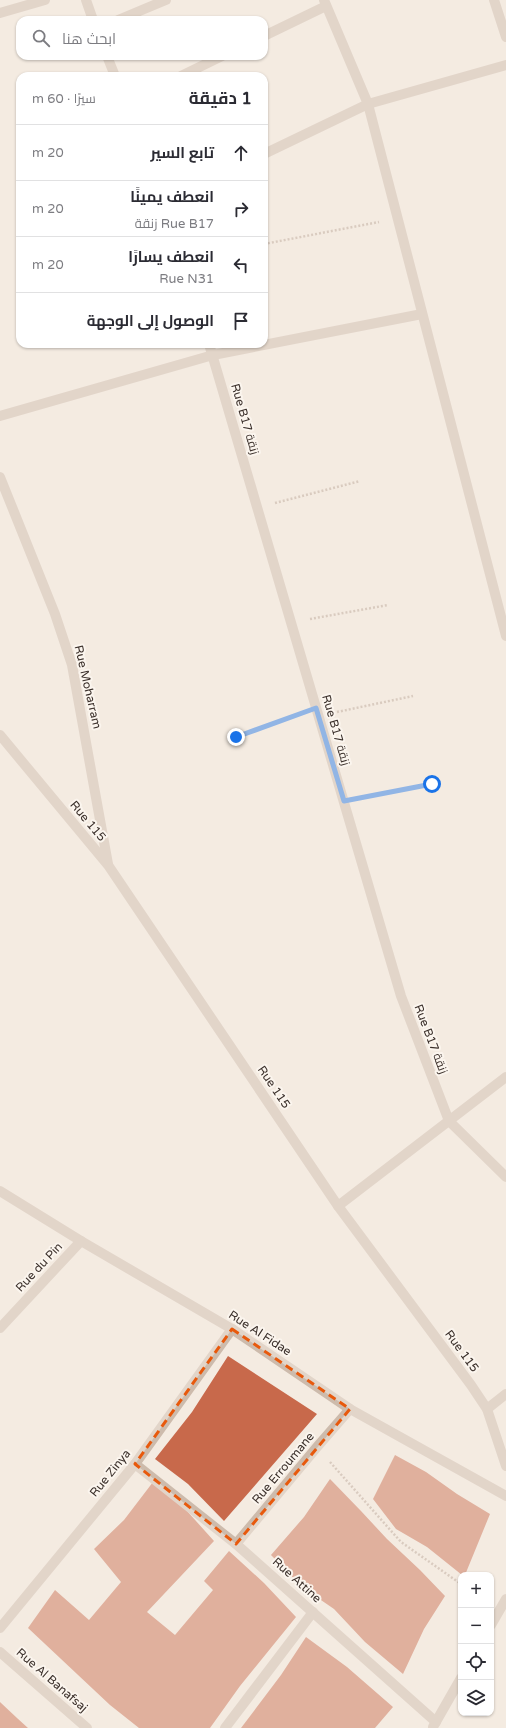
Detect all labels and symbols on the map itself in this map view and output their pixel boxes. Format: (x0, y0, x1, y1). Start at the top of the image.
street label: Rue B17 زنقة (228, 382, 262, 456)
street label: Rue Moharram (72, 644, 104, 730)
street label: Rue B17 زنقة (319, 693, 353, 767)
route end (227, 728, 245, 746)
route start (423, 775, 441, 793)
street label: Rue 115 (67, 798, 109, 844)
street label: Rue B17 زنقة (411, 1002, 451, 1076)
street label: Rue 115 (255, 1063, 293, 1111)
street label: Rue du Pin (13, 1240, 65, 1294)
street label: Rue Al Fidae (226, 1308, 294, 1359)
street label: Rue 115 (442, 1327, 482, 1375)
street label: Rue Erroumane (249, 1429, 317, 1507)
street label: Rue Zinya (87, 1447, 133, 1499)
street label: Rue Attine (270, 1554, 324, 1606)
street label: Rue Al Banafsaj (13, 1645, 91, 1715)

